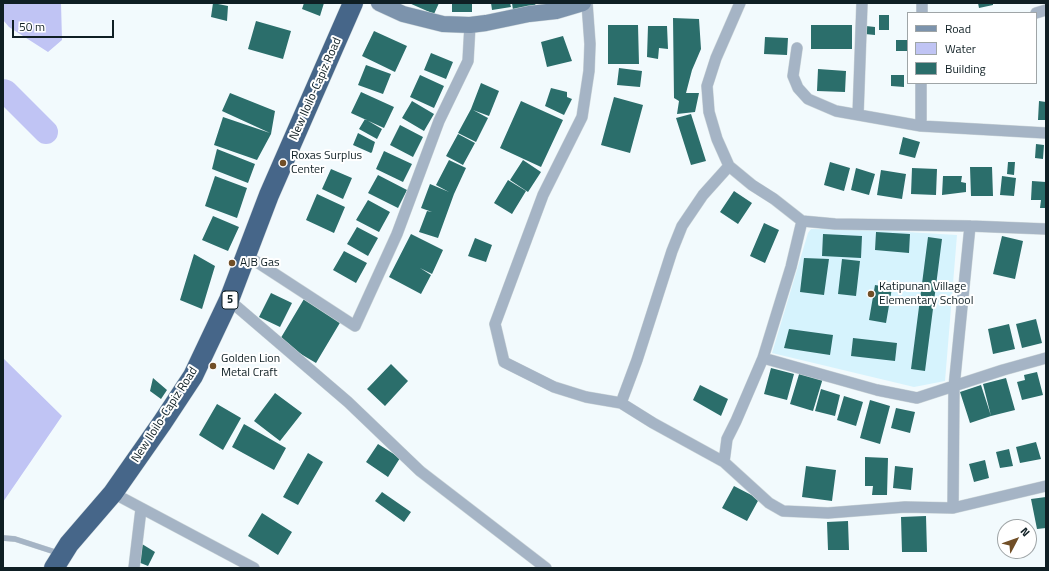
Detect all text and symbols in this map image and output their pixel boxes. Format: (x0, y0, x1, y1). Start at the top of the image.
scale bar (14, 12, 116, 38)
legend (907, 12, 1037, 84)
text: 50 m (19, 17, 45, 36)
text: Road (945, 19, 971, 38)
street label: New Iloilo-Capiz Road (287, 36, 345, 142)
text: Water (945, 39, 976, 58)
text: Building (945, 59, 986, 78)
place label: Roxas Surplus Center (291, 149, 362, 177)
marker: Roxas Surplus Center (278, 158, 288, 168)
place label: AJB Gas (240, 256, 280, 270)
marker: AJB Gas (227, 258, 237, 268)
place label: Katipunan Village Elementary School (879, 280, 973, 308)
marker: Katipunan Village Elementary School (866, 289, 876, 299)
road number: 5 (222, 291, 238, 309)
place label: Golden Lion Metal Craft (221, 352, 280, 380)
marker: Golden Lion Metal Craft (208, 361, 218, 371)
street label: New Iloilo-Capiz Road (129, 365, 201, 465)
north arrow (997, 519, 1037, 559)
text: N (1017, 524, 1034, 540)

